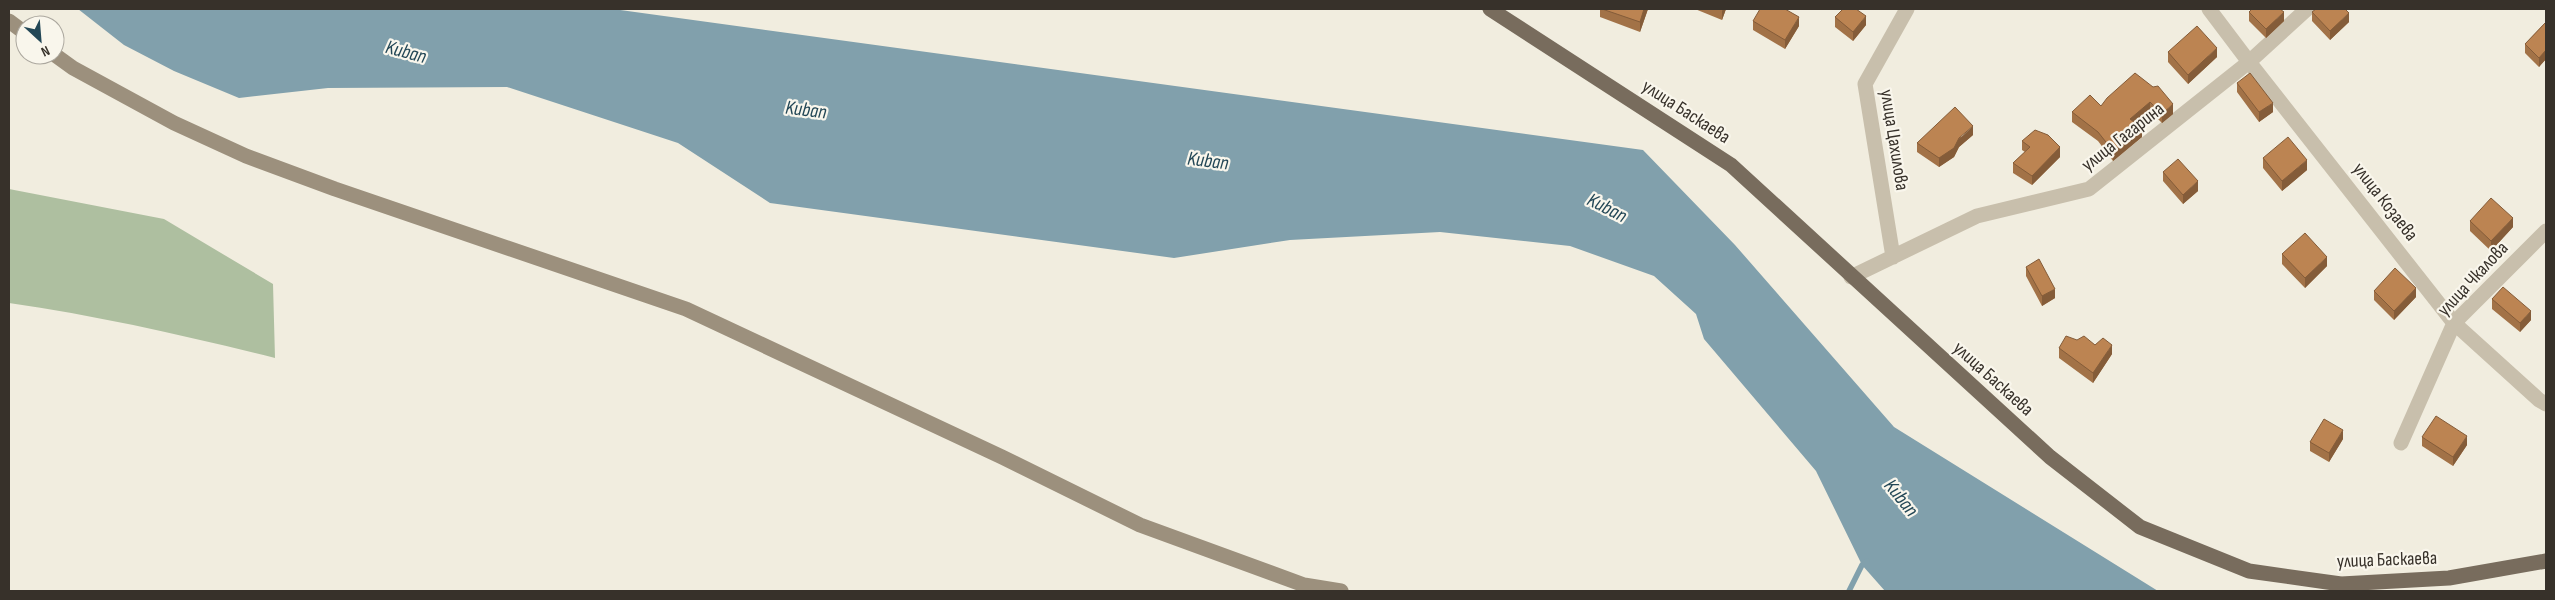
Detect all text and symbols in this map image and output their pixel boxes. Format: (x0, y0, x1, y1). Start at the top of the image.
north arrow (15, 15, 65, 65)
water label: Kuban (383, 35, 429, 69)
text: N (38, 42, 53, 61)
street label: улица Баскаева (1638, 75, 1734, 149)
street label: улица Цахилова (1875, 88, 1913, 192)
water label: Kuban (784, 96, 828, 124)
street label: улица Гагарина (2077, 98, 2169, 176)
water label: Kuban (1186, 147, 1230, 175)
street label: улица Козаева (2347, 158, 2423, 246)
water label: Kuban (1583, 188, 1631, 228)
street label: улица Чкалова (2433, 237, 2513, 321)
street label: улица Баскаева (1948, 337, 2038, 421)
water label: Kuban (1879, 474, 1923, 522)
street label: улица Баскаева (2336, 547, 2438, 573)

